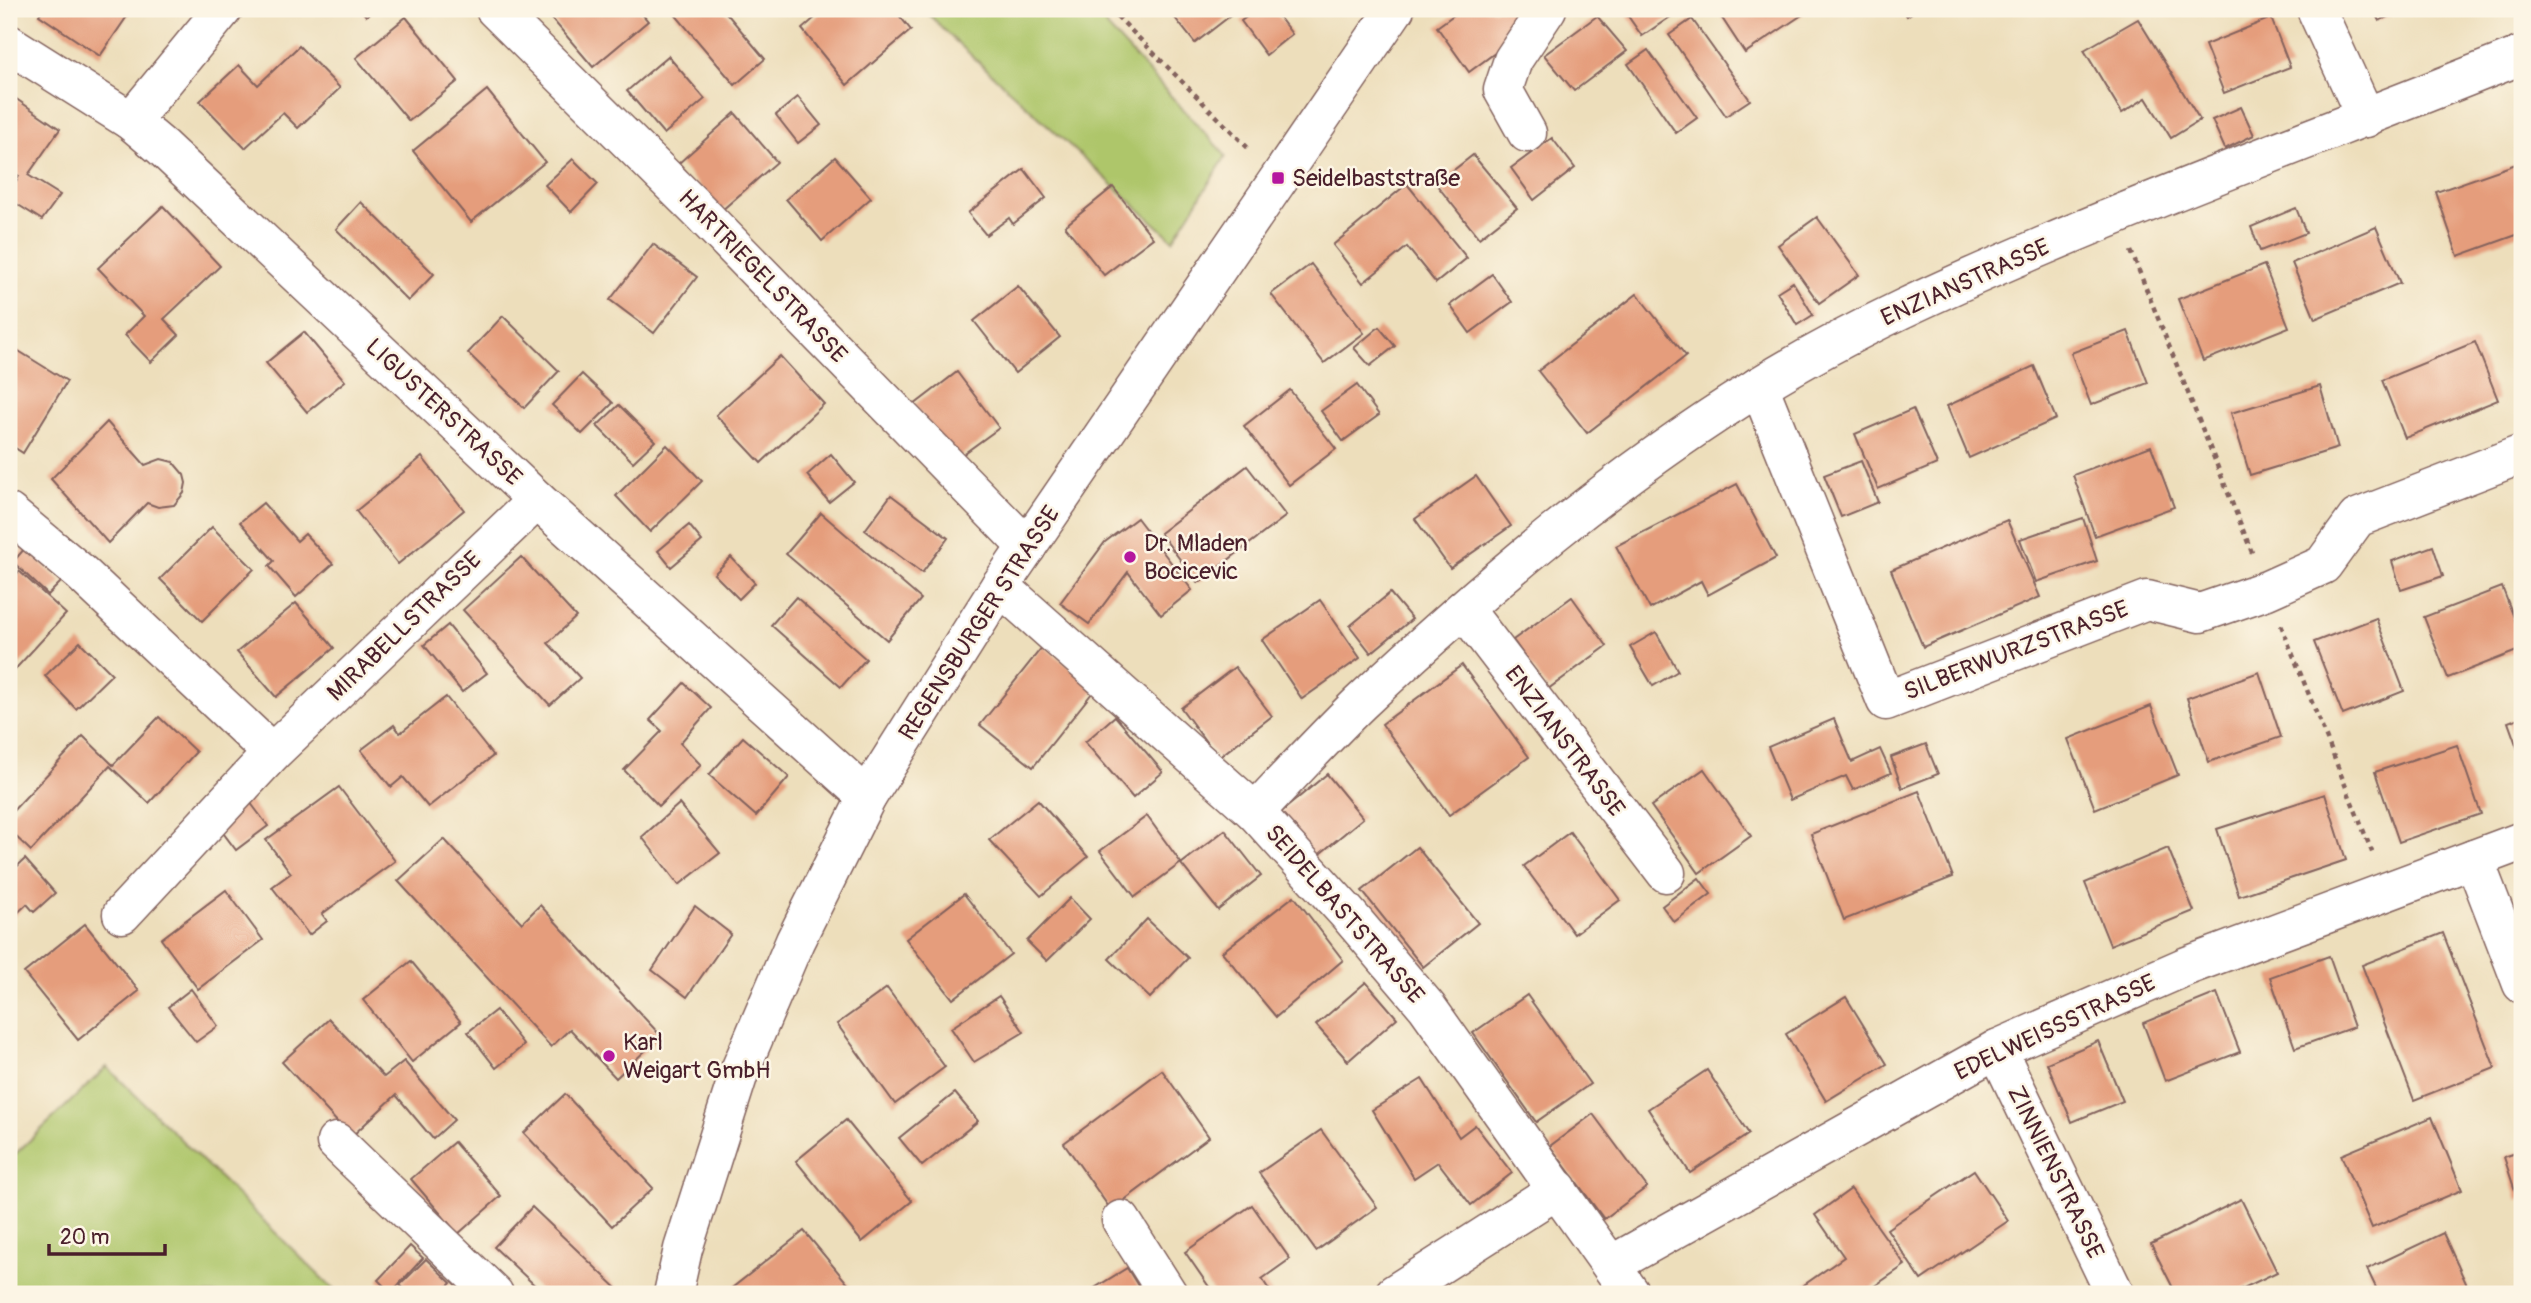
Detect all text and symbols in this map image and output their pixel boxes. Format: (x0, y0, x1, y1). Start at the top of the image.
place label: Seidelbaststraße (1292, 164, 1460, 193)
marker: Seidelbaststraße (1270, 170, 1286, 186)
street label: HARTRIEGELSTRASSE (672, 183, 853, 369)
street label: ENZIANSTRASSE (1876, 232, 2054, 333)
street label: LIGUSTERSTRASSE (360, 333, 528, 492)
street label: REGENSBURGER STRASSE (893, 501, 1066, 746)
place label: Dr. Mladen Bocicevic (1144, 529, 1248, 586)
street label: MIRABELLSTRASSE (321, 545, 488, 707)
marker: Dr. Mladen Bocicevic (1122, 549, 1138, 565)
street label: SILBERWURZSTRASSE (1900, 594, 2133, 707)
street label: ENZIANSTRASSE (1498, 660, 1631, 822)
street label: SEIDELBASTSTRASSE (1259, 819, 1430, 1010)
street label: EDELWEISSSTRASSE (1950, 968, 2160, 1087)
place label: Karl Weigart GmbH (623, 1028, 770, 1085)
marker: Karl Weigart GmbH (601, 1048, 617, 1064)
street label: ZINNIENSTRASSE (2001, 1081, 2110, 1263)
scale bar (49, 1212, 164, 1256)
text: 20 m (60, 1224, 109, 1251)

